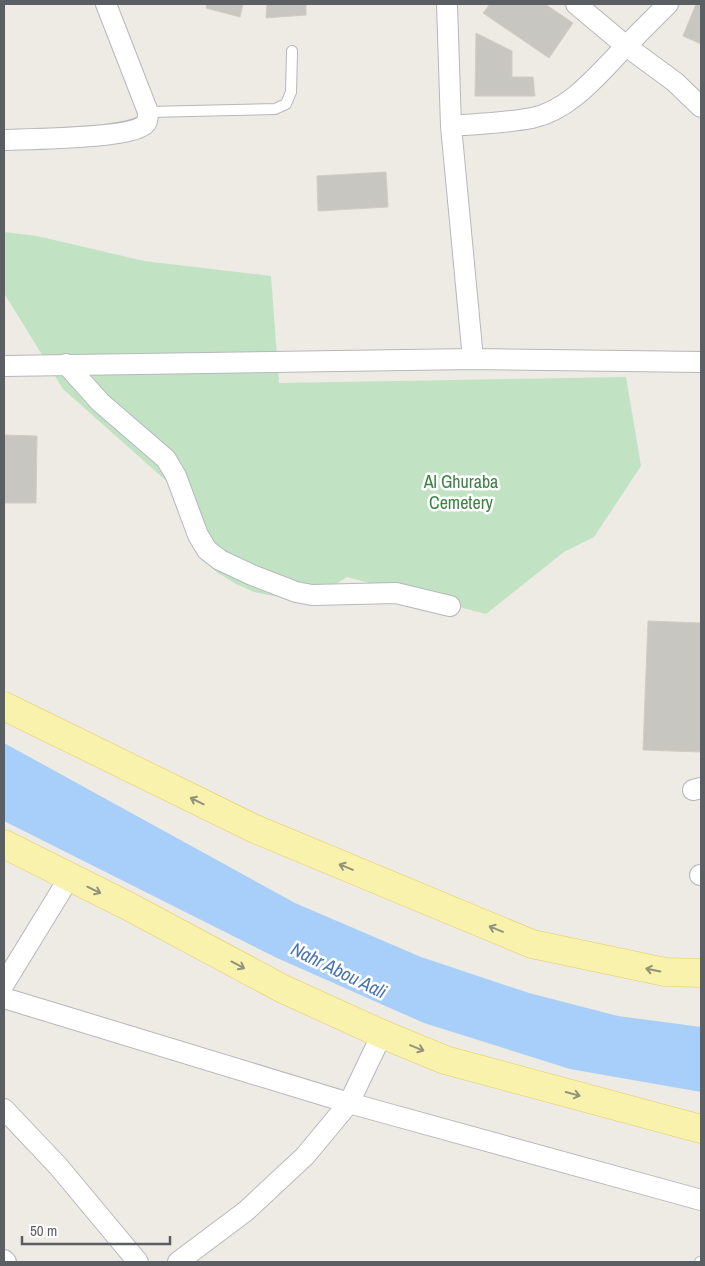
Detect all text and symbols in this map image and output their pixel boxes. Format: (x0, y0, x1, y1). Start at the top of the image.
park label: Al Ghuraba Cemetery (423, 469, 498, 515)
one-way arrow (190, 796, 205, 805)
one-way arrow (339, 861, 354, 871)
one-way arrow (86, 886, 101, 895)
one-way arrow (489, 924, 504, 933)
water label: Nahr Abou Aali (287, 936, 392, 1005)
one-way arrow (230, 961, 245, 970)
one-way arrow (645, 964, 661, 974)
one-way arrow (409, 1044, 424, 1054)
one-way arrow (564, 1090, 580, 1100)
scale bar (22, 1214, 170, 1246)
text: 50 m (30, 1220, 57, 1241)

